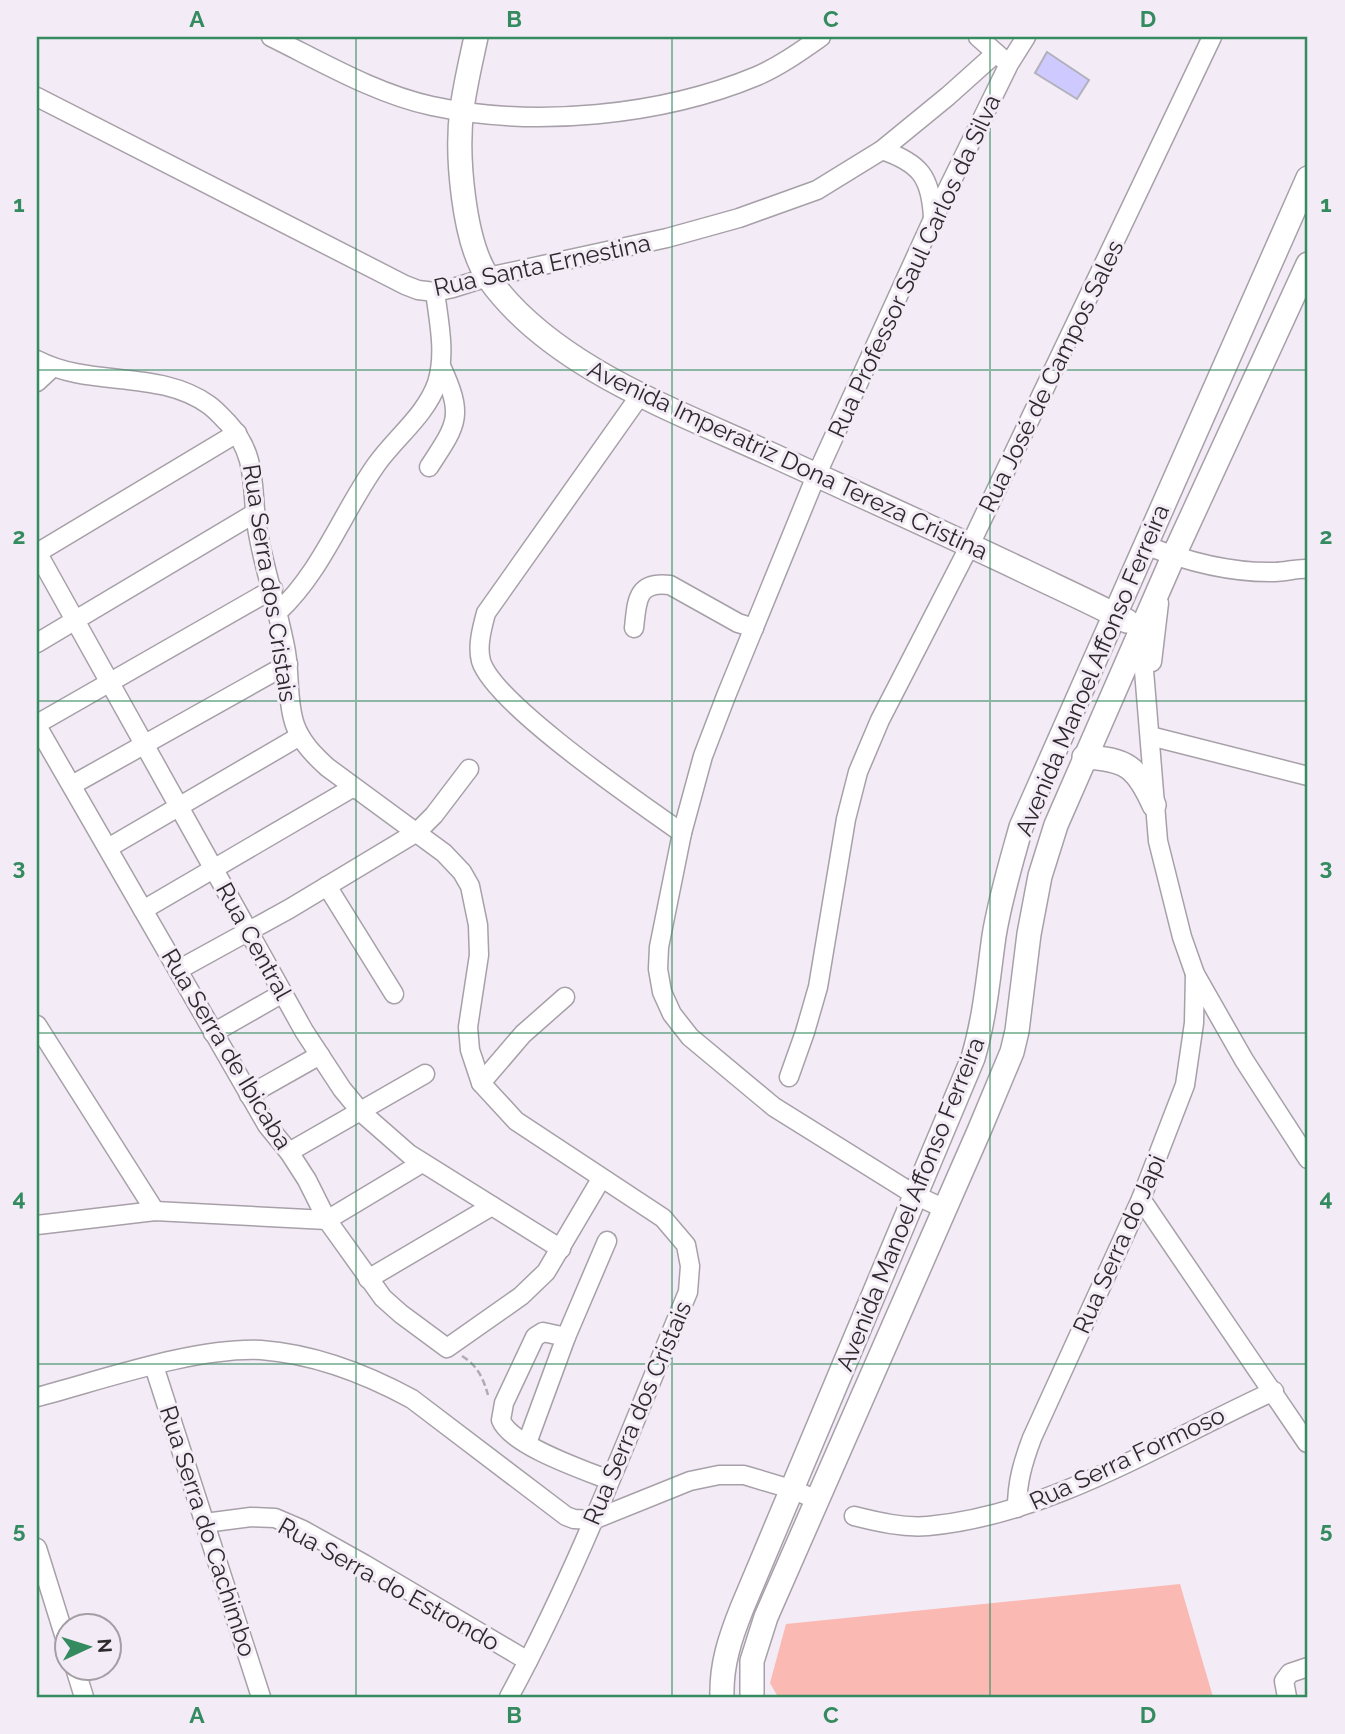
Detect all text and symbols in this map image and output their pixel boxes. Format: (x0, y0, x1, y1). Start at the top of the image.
text: A (189, 5, 205, 32)
text: B (506, 5, 522, 32)
text: C (823, 5, 839, 32)
text: D (1140, 5, 1156, 32)
street label: Rua Professor Saul Carlos da Silva (822, 90, 1006, 442)
text: 1 (13, 190, 25, 217)
text: 1 (1320, 190, 1332, 217)
street label: Rua Santa Ernestina (431, 228, 653, 302)
street label: Rua José de Campos Sales (972, 235, 1130, 517)
street label: Avenida Imperatriz Dona Tereza Cristina (583, 354, 993, 566)
street label: Rua Serra dos Cristais (237, 462, 303, 704)
street label: Avenida Manoel Affonso Ferreira (1009, 500, 1175, 840)
text: 2 (13, 522, 25, 549)
text: 2 (1320, 522, 1332, 549)
text: 3 (13, 853, 25, 880)
text: 3 (1320, 853, 1332, 880)
street label: Rua Central (210, 877, 298, 1005)
street label: Rua Serra de Ibicaba (156, 943, 298, 1155)
street label: Avenida Manoel Affonso Ferreira (830, 1033, 990, 1375)
street label: Rua Serra do Japi (1067, 1150, 1171, 1338)
text: 4 (12, 1184, 26, 1211)
text: 4 (1319, 1184, 1333, 1211)
street label: Rua Serra dos Cristais (577, 1297, 697, 1529)
street label: Rua Serra Formoso (1025, 1400, 1229, 1516)
street label: Rua Serra do Cachimbo (154, 1402, 262, 1660)
street label: Rua Serra do Estrondo (273, 1511, 505, 1657)
text: 5 (13, 1516, 26, 1543)
text: 5 (1320, 1516, 1333, 1543)
north arrow (52, 1612, 122, 1682)
text: N (93, 1638, 116, 1654)
text: A (189, 1701, 205, 1728)
text: B (506, 1701, 522, 1728)
text: C (823, 1701, 839, 1728)
text: D (1140, 1701, 1156, 1728)

